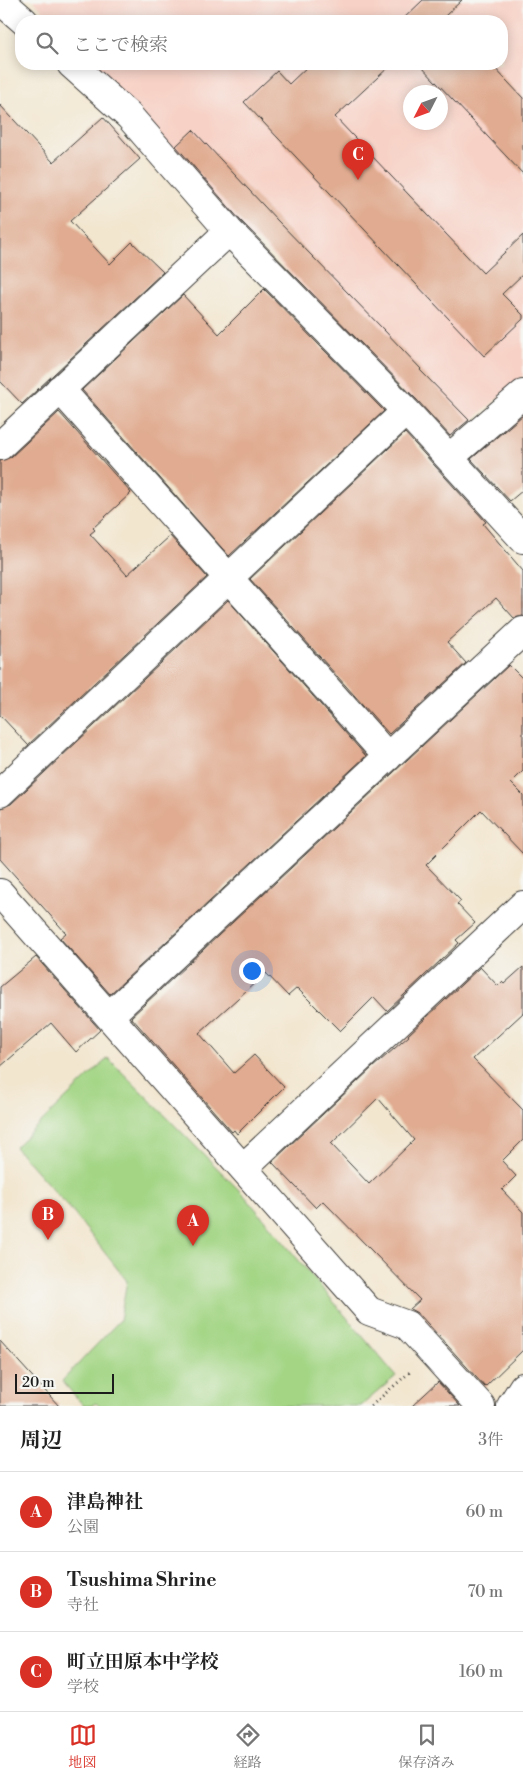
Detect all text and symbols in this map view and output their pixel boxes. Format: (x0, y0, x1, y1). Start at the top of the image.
search box (15, 15, 508, 70)
icon: search (33, 29, 61, 57)
text: ここで検索 (73, 33, 168, 57)
north arrow (403, 85, 448, 130)
pin: C (342, 139, 374, 180)
your location (239, 958, 265, 984)
pin: B (32, 1199, 64, 1240)
pin: A (177, 1205, 209, 1246)
scale bar (15, 1371, 114, 1394)
text: 20 m (22, 1374, 54, 1392)
text: 周辺 (20, 1428, 62, 1454)
text: 3件 (478, 1430, 503, 1450)
text: 津島神社 (67, 1490, 143, 1514)
text: A (30, 1502, 42, 1522)
text: 60 m (465, 1502, 503, 1522)
text: 公園 (67, 1517, 99, 1537)
text: Tsushima Shrine (67, 1568, 217, 1592)
text: B (30, 1582, 42, 1602)
text: 70 m (467, 1582, 503, 1602)
text: 寺社 (67, 1595, 99, 1615)
text: 町立田原本中学校 (67, 1650, 219, 1674)
text: C (30, 1662, 42, 1682)
text: 160 m (459, 1662, 503, 1682)
text: 学校 (67, 1677, 99, 1697)
tab: 地図 (69, 1721, 97, 1772)
tab: 経路 (234, 1721, 262, 1772)
tab: 保存済み (399, 1721, 455, 1772)

